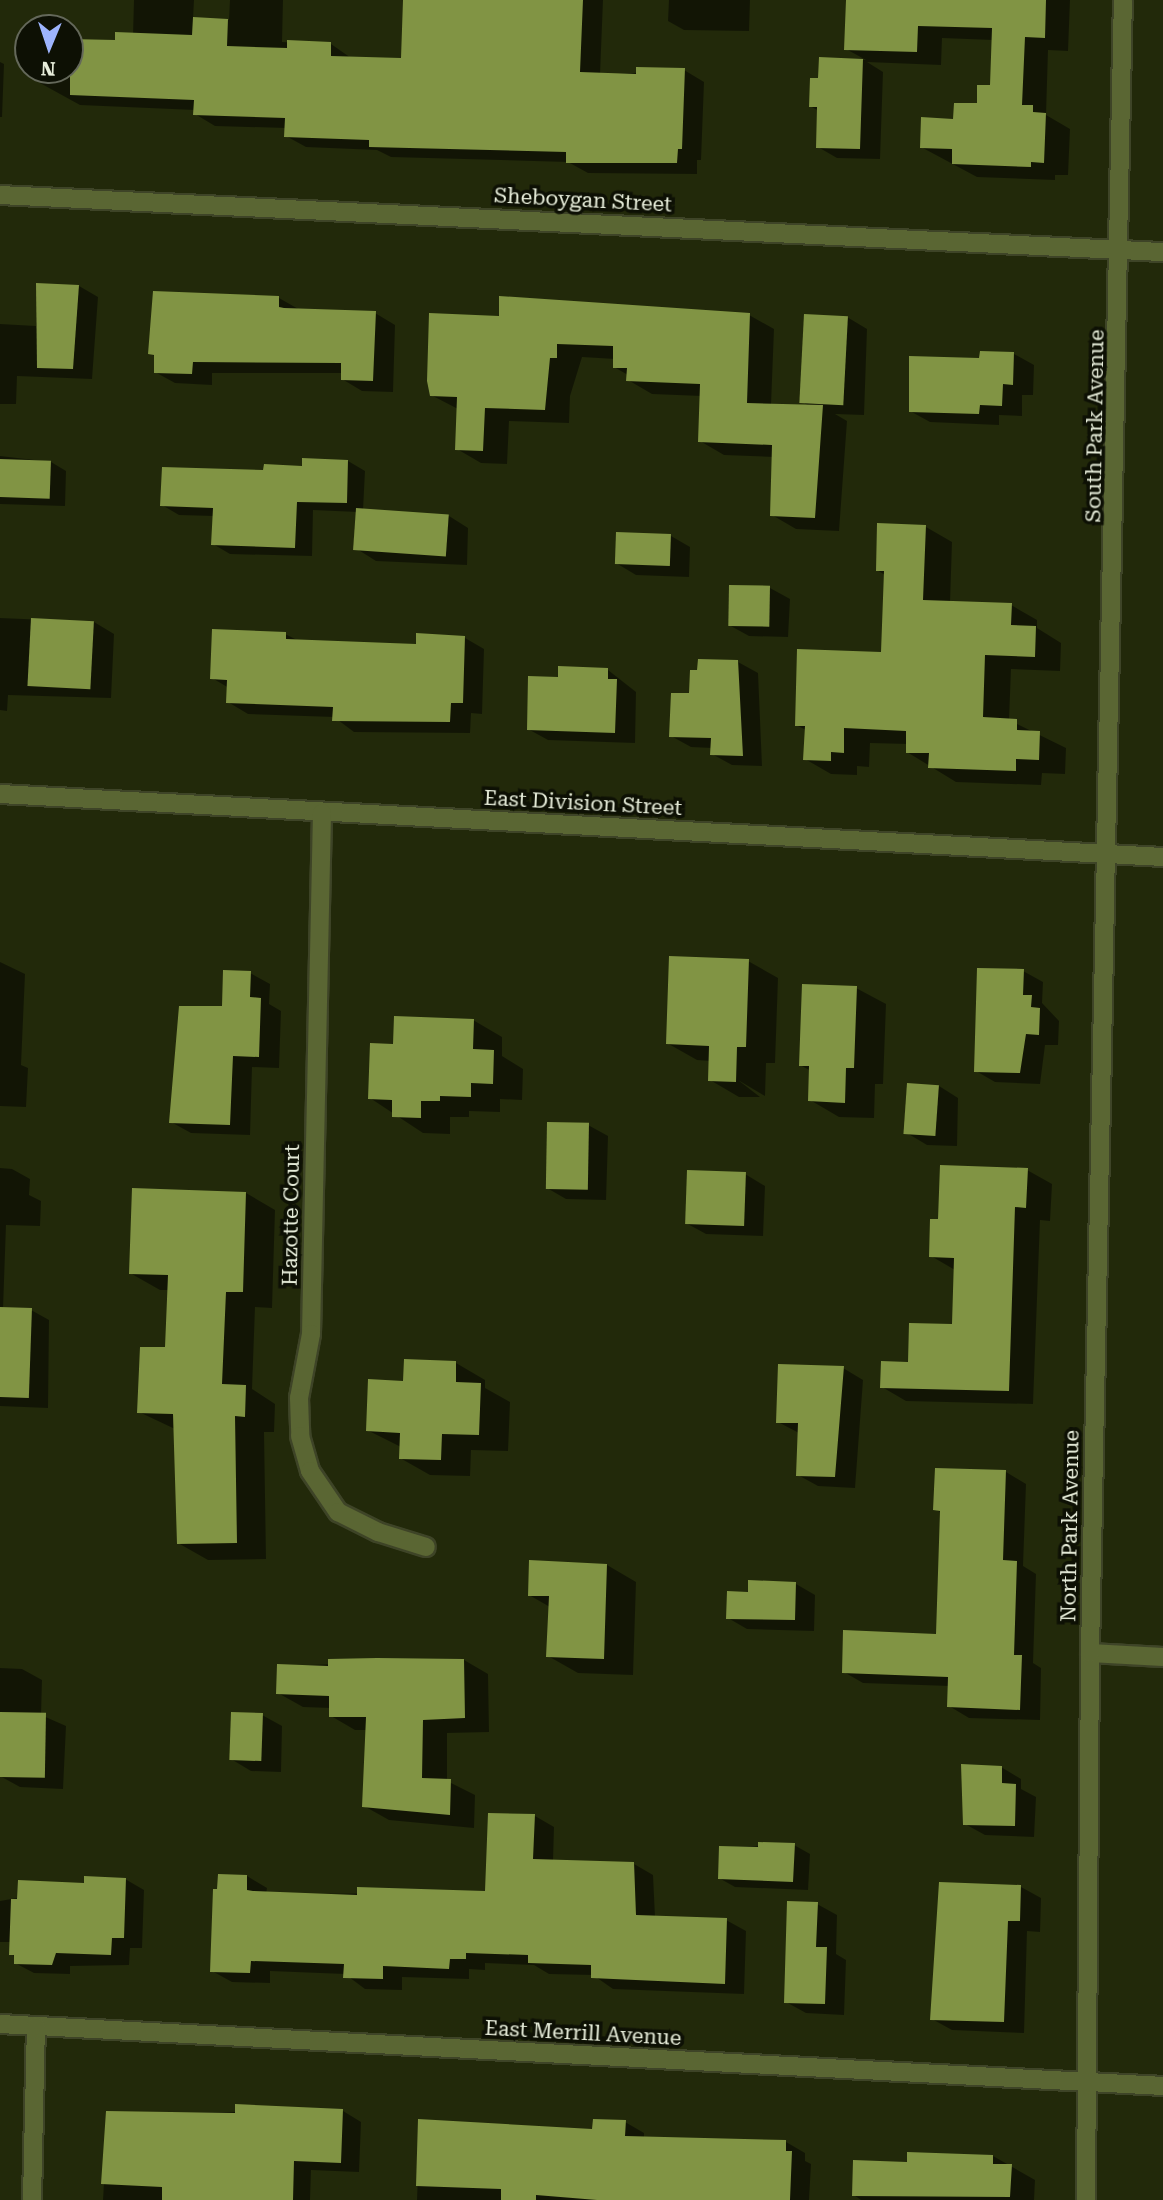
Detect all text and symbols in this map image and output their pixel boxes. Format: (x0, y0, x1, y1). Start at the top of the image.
north arrow (14, 14, 84, 84)
text: N (41, 57, 56, 80)
street label: Sheboygan Street (493, 183, 673, 217)
street label: South Park Avenue (1081, 329, 1109, 523)
street label: East Division Street (483, 785, 683, 821)
street label: Hazotte Court (277, 1144, 305, 1286)
street label: North Park Avenue (1056, 1430, 1084, 1622)
street label: East Merrill Avenue (484, 2015, 682, 2051)

